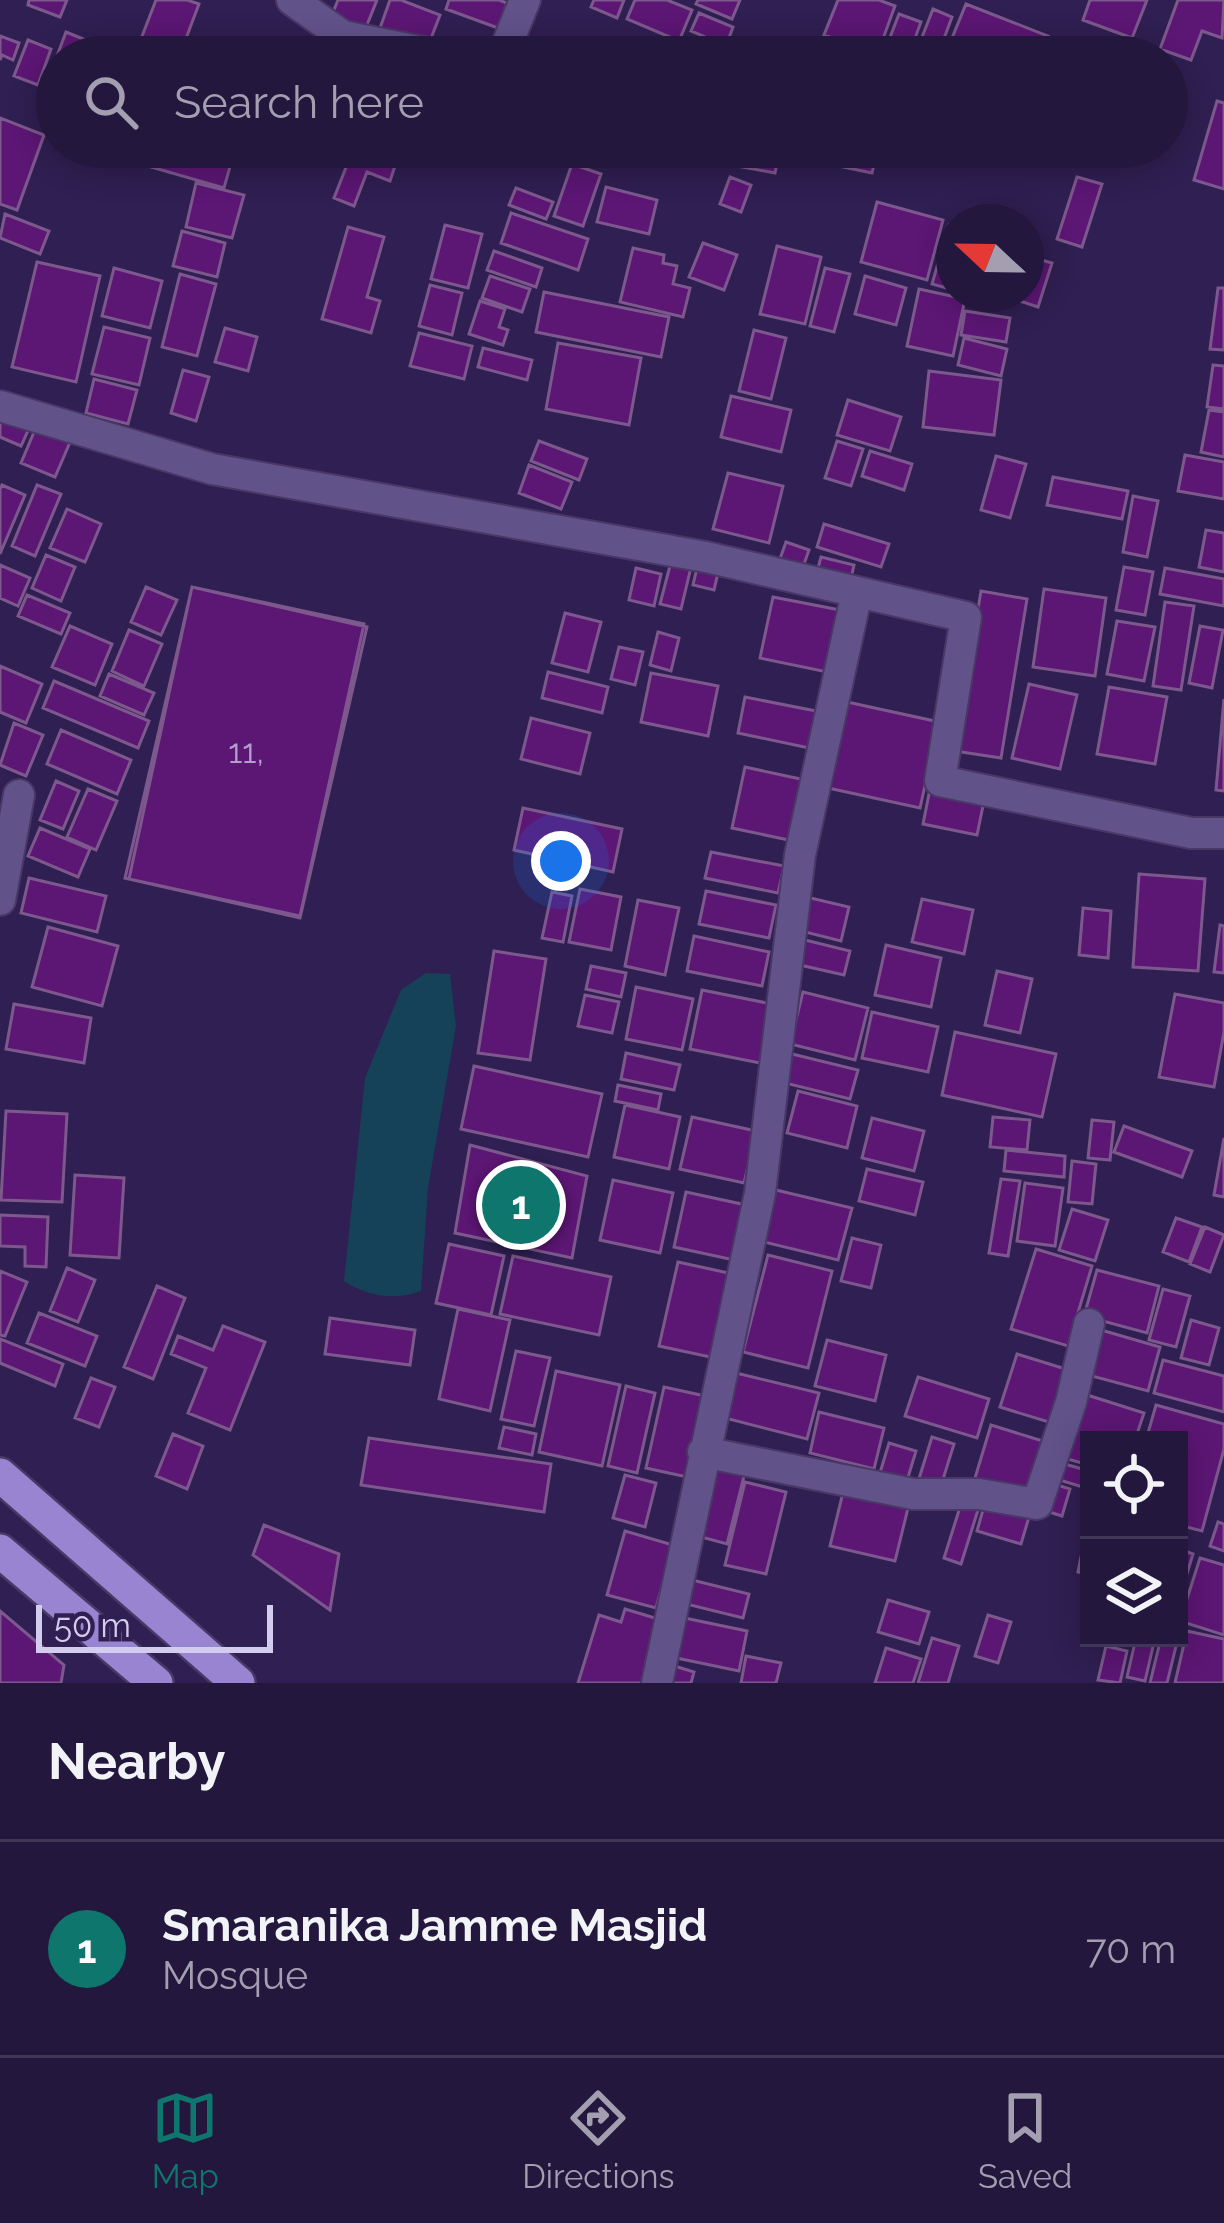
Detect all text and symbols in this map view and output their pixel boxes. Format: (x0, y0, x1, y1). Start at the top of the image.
search box (36, 36, 1188, 168)
icon: search (78, 69, 144, 135)
text: Search here (174, 76, 424, 129)
north arrow (936, 204, 1044, 312)
house number: 11, (228, 732, 264, 771)
your location (531, 831, 591, 891)
pin: 1 (482, 1160, 560, 1250)
map controls (1080, 1431, 1188, 1647)
button: locate (1080, 1431, 1188, 1539)
button: layers (1080, 1539, 1188, 1647)
scale bar (36, 1599, 273, 1652)
text: 50 m (54, 1606, 131, 1645)
text: Nearby (48, 1731, 225, 1791)
text: Smaranika Jamme Masjid (162, 1899, 707, 1952)
text: 1 (77, 1926, 97, 1972)
text: 70 m (1086, 1926, 1176, 1972)
text: Mosque (162, 1952, 308, 1998)
tab: Map (152, 2085, 219, 2196)
tab: Directions (522, 2085, 675, 2196)
tab: Saved (978, 2085, 1072, 2196)

